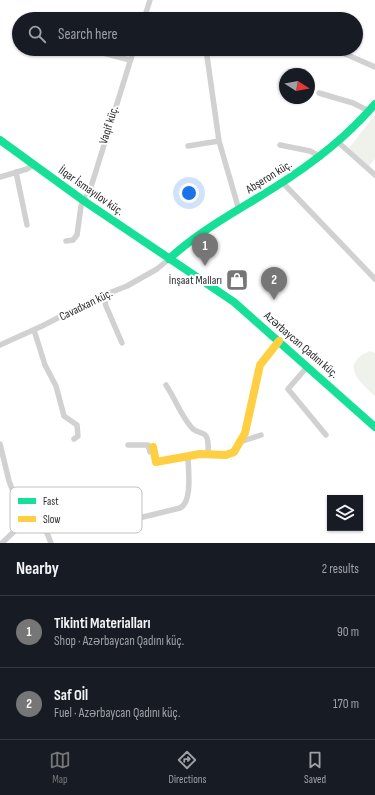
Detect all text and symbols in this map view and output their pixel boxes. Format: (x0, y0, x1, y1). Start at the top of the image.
search box (12, 12, 363, 56)
icon: search (26, 23, 48, 45)
text: Search here (58, 25, 118, 44)
north arrow (279, 68, 315, 104)
street label: Vaqif küç. (96, 104, 122, 146)
street label: Abşeron küç. (242, 157, 295, 198)
street label: İlqar İsmayılov küç. (56, 163, 126, 219)
your location (179, 183, 199, 203)
pin: 1 (192, 233, 218, 266)
shop icon: İnşaat Malları (224, 267, 250, 293)
pin: 2 (261, 267, 287, 300)
place label: İnşaat Malları (169, 273, 222, 288)
street label: Cavadxan küç. (57, 286, 115, 324)
street label: Azərbaycan Qadını küç. (260, 308, 341, 381)
legend (10, 487, 142, 533)
text: Fast (43, 495, 59, 508)
map controls (327, 495, 363, 531)
button: layers (327, 495, 363, 531)
text: Slow (43, 513, 60, 526)
text: Nearby (16, 559, 59, 579)
text: 2 results (322, 561, 359, 577)
text: Tikinti Materialları (54, 614, 151, 633)
text: 1 (26, 624, 32, 640)
text: 90 m (337, 624, 359, 640)
text: Shop · Azərbaycan Qadını küç. (54, 633, 184, 649)
text: Saf Oİl (54, 686, 88, 705)
text: 2 (26, 696, 32, 712)
text: 170 m (333, 696, 359, 712)
text: Fuel · Azərbaycan Qadını küç. (54, 705, 180, 721)
tab: Map (49, 749, 71, 786)
tab: Directions (169, 749, 206, 786)
tab: Saved (304, 749, 326, 786)

